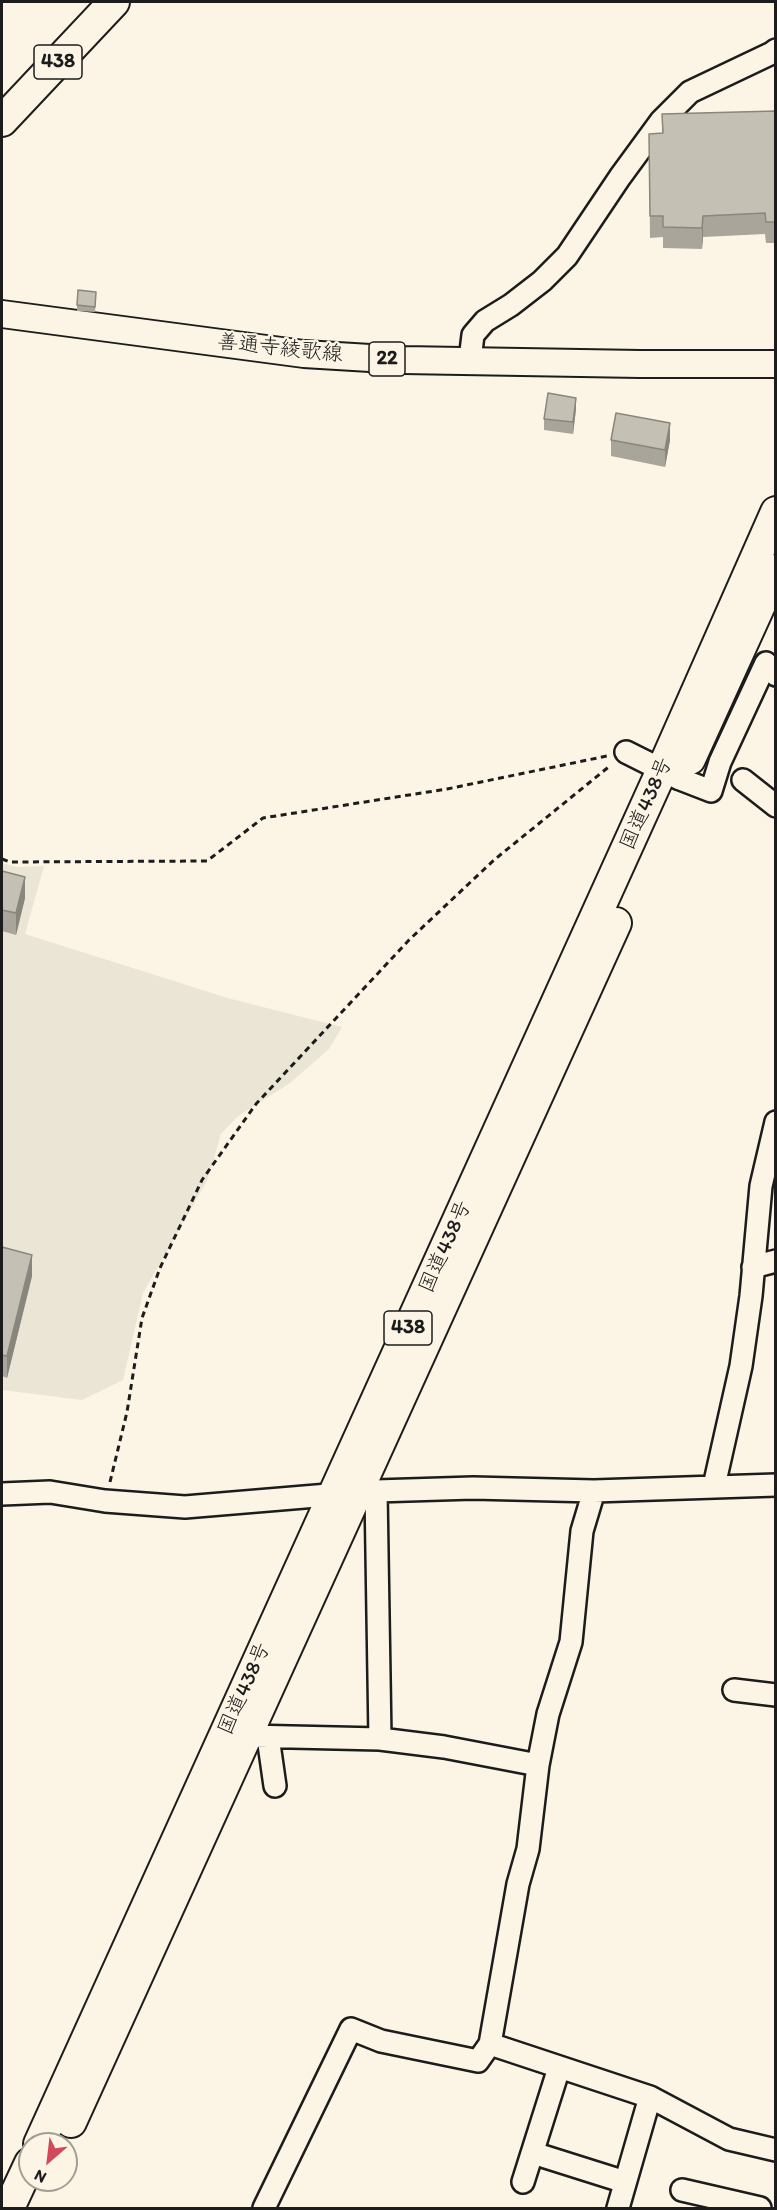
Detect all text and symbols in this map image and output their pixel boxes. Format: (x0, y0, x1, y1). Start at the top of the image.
road number: 438 (34, 45, 82, 79)
street label: 善通寺綾歌線 (216, 330, 344, 368)
road number: 22 (369, 342, 405, 376)
street label: 国道438号 (615, 754, 679, 854)
street label: 国道438号 (414, 1197, 478, 1297)
road number: 438 (384, 1311, 432, 1345)
street label: 国道438号 (213, 1639, 277, 1739)
north arrow (18, 2132, 78, 2192)
text: N (31, 2166, 49, 2187)

